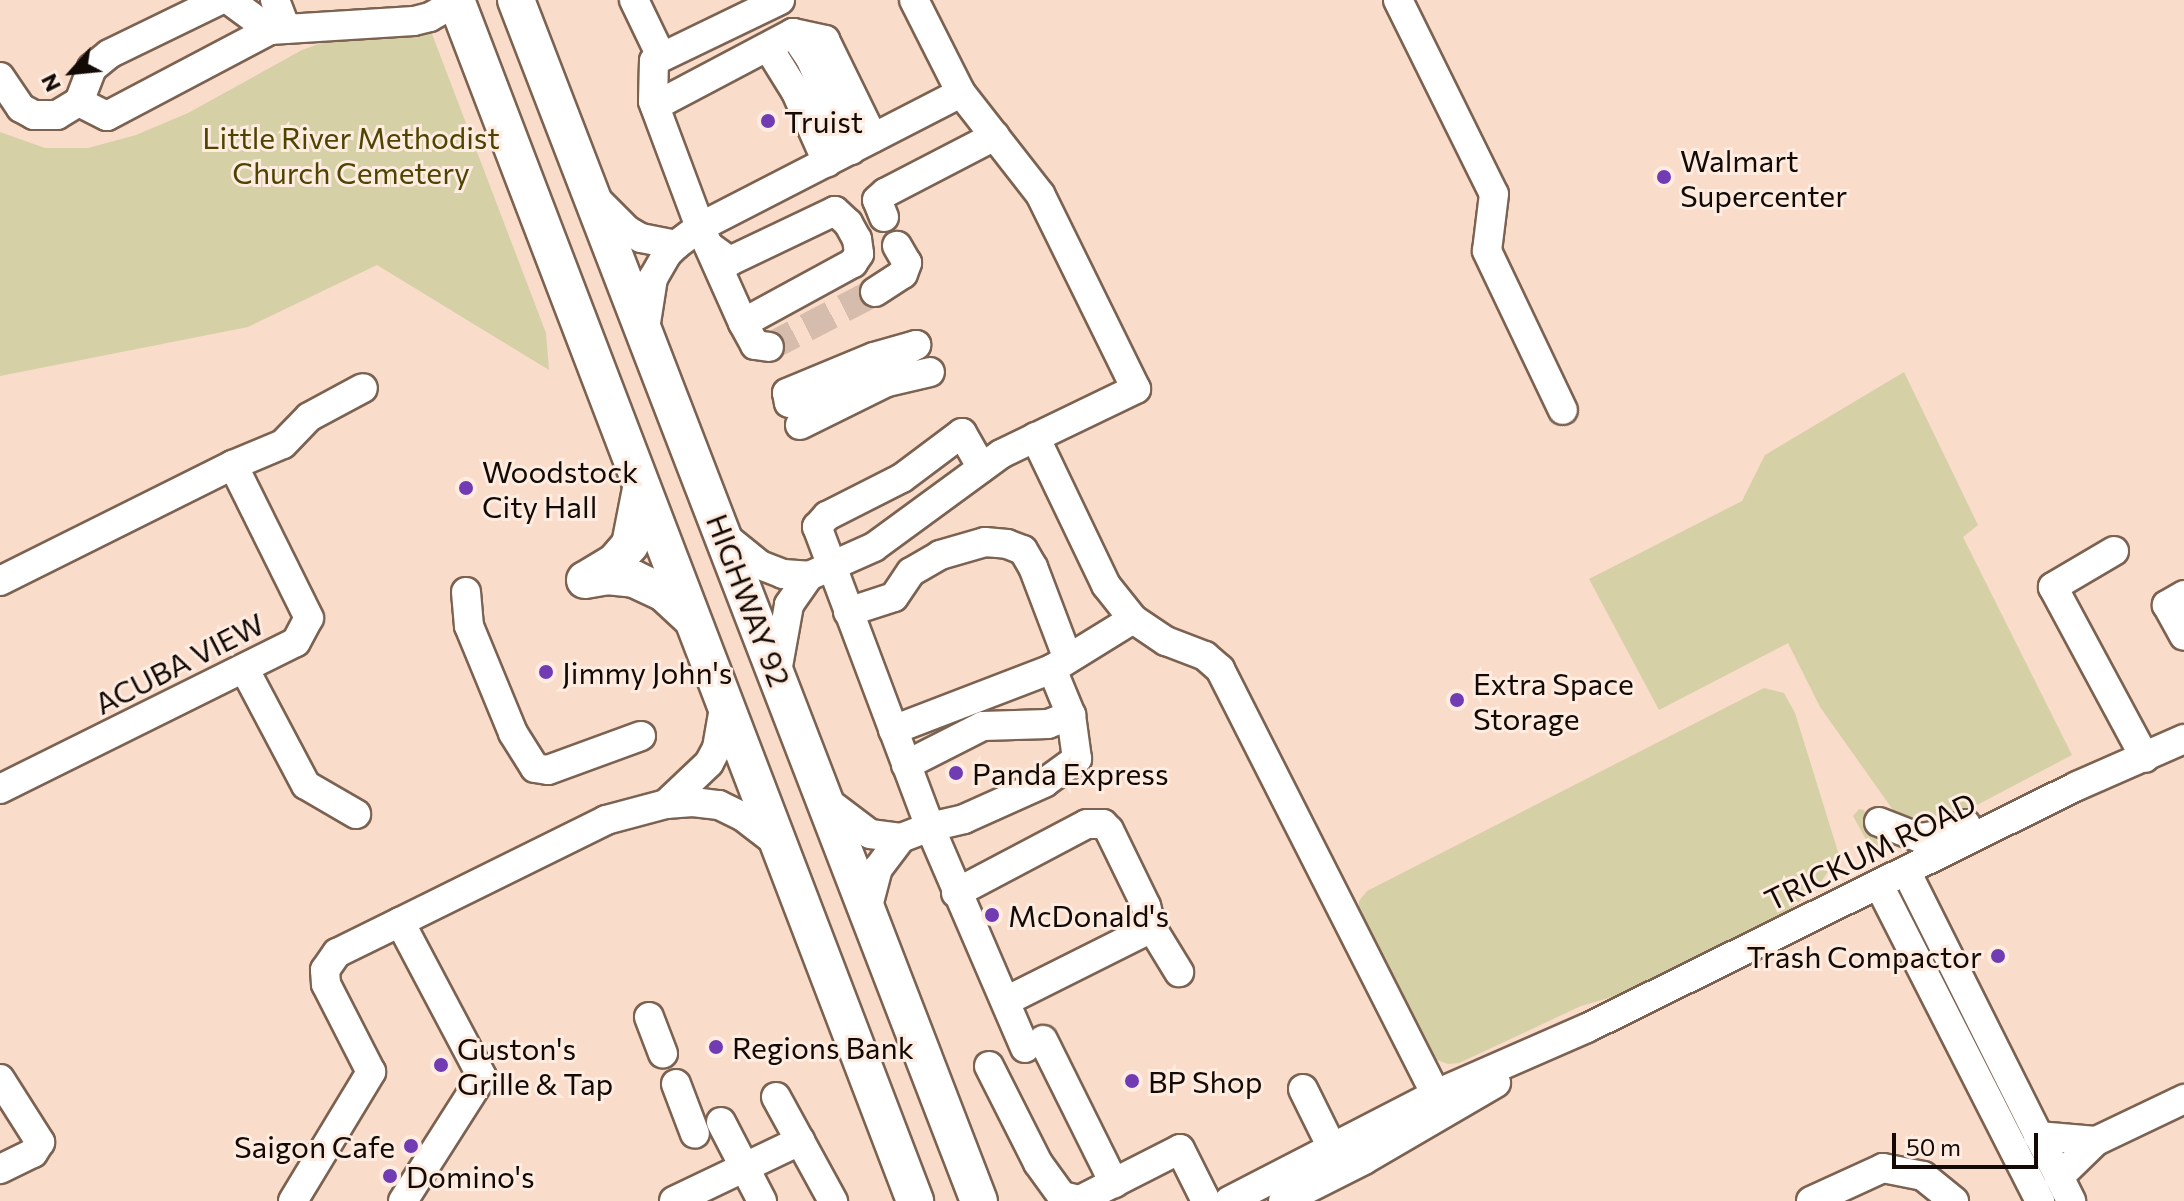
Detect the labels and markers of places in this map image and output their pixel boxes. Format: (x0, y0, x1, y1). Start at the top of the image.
place label: Truist (784, 103, 863, 139)
marker: Truist (759, 112, 777, 130)
place label: Walmart Supercenter (1680, 142, 1847, 212)
marker: Walmart Supercenter (1655, 168, 1673, 186)
place label: Woodstock City Hall (482, 453, 638, 524)
marker: Woodstock City Hall (457, 479, 475, 497)
place label: Jimmy John's (562, 654, 732, 690)
marker: Jimmy John's (537, 663, 555, 681)
place label: Extra Space Storage (1473, 665, 1634, 736)
marker: Extra Space Storage (1448, 691, 1466, 709)
place label: Panda Express (972, 755, 1169, 791)
marker: Panda Express (947, 764, 965, 782)
place label: McDonald's (1008, 897, 1169, 933)
marker: McDonald's (983, 906, 1001, 924)
place label: Trash Compactor (1746, 938, 1982, 974)
marker: Trash Compactor (1989, 947, 2007, 965)
place label: Regions Bank (732, 1029, 914, 1065)
place label: Guston's Grille & Tap (457, 1030, 613, 1100)
marker: Regions Bank (707, 1038, 725, 1056)
marker: Guston's Grille & Tap (432, 1056, 450, 1074)
place label: BP Shop (1148, 1063, 1262, 1099)
marker: BP Shop (1123, 1072, 1141, 1090)
place label: Saigon Cafe (234, 1128, 395, 1164)
marker: Saigon Cafe (402, 1137, 420, 1155)
place label: Domino's (406, 1158, 535, 1194)
marker: Domino's (381, 1167, 399, 1185)

